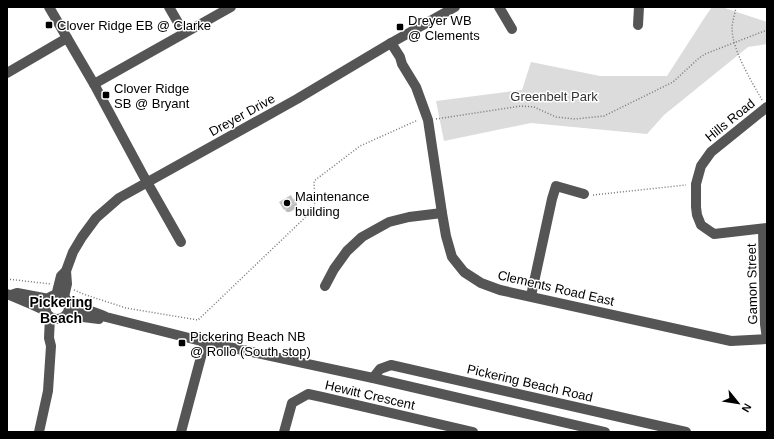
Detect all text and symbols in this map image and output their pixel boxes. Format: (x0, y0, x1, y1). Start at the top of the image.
place label: Dreyer WB @ Clements (408, 13, 480, 43)
place label: Clover Ridge EB @ Clarke (57, 18, 211, 33)
marker: Clover Ridge EB @ Clarke (44, 20, 54, 30)
marker: Dreyer WB @ Clements (395, 22, 405, 32)
place label: Clover Ridge SB @ Bryant (114, 81, 190, 111)
park label: Greenbelt Park (510, 89, 598, 104)
marker: Clover Ridge SB @ Bryant (101, 90, 111, 100)
street label: Dreyer Drive (206, 91, 278, 139)
street label: Hills Road (702, 96, 758, 144)
place label: Maintenance building (295, 189, 369, 219)
marker: Maintenance building (282, 198, 292, 208)
street label: Gamon Street (744, 243, 760, 325)
street label: Clements Road East (496, 267, 616, 309)
district label: Pickering Beach (29, 294, 93, 326)
place label: Pickering Beach NB @ Rollo (South stop) (190, 329, 311, 359)
marker: Pickering Beach NB @ Rollo (South stop) (177, 338, 187, 348)
street label: Pickering Beach Road (466, 361, 594, 405)
street label: Hewitt Crescent (324, 377, 417, 413)
north arrow (718, 383, 758, 423)
text: N (739, 402, 754, 414)

